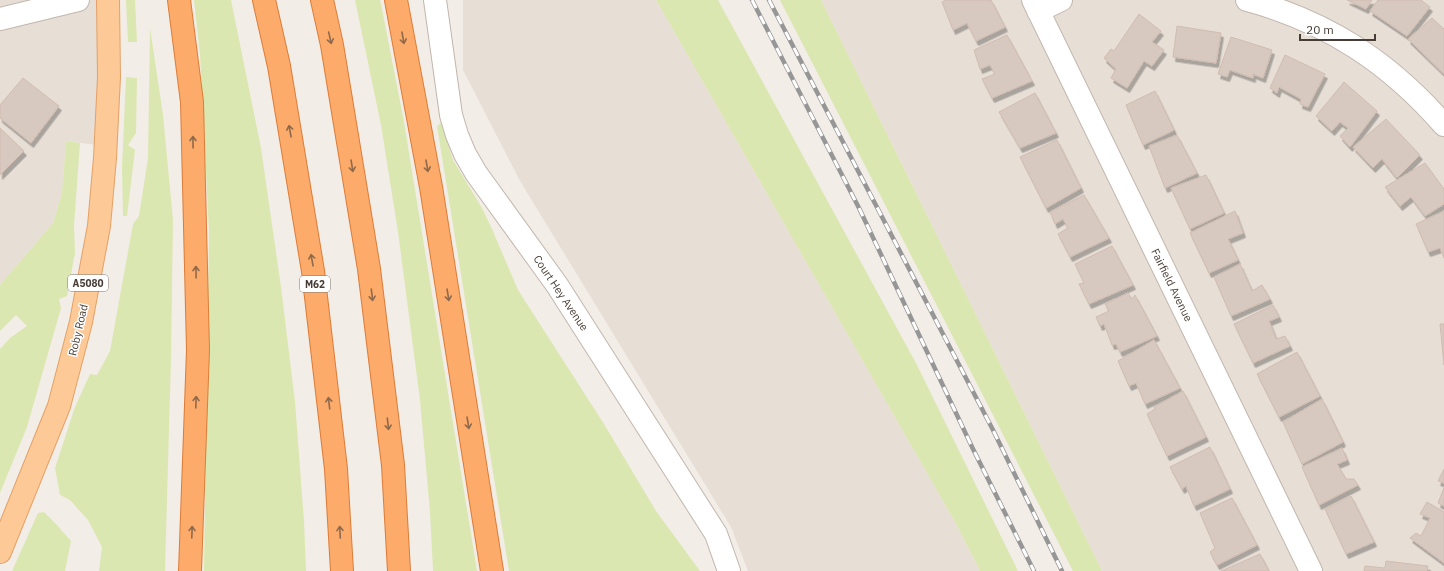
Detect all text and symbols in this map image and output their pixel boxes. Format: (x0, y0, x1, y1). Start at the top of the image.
scale bar (1300, 16, 1375, 42)
text: 20 m (1306, 22, 1334, 37)
one-way arrow (327, 31, 335, 44)
one-way arrow (400, 31, 408, 44)
one-way arrow (286, 125, 294, 138)
one-way arrow (189, 136, 197, 149)
one-way arrow (348, 159, 356, 172)
one-way arrow (423, 159, 431, 172)
street label: Fairfield Avenue (1148, 246, 1196, 324)
street label: Court Hey Avenue (530, 252, 592, 334)
one-way arrow (307, 254, 315, 267)
one-way arrow (192, 266, 200, 279)
road number: A5080 (68, 275, 108, 291)
road number: M62 (300, 276, 330, 292)
one-way arrow (368, 288, 376, 301)
one-way arrow (444, 288, 452, 301)
street label: Roby Road (65, 303, 91, 357)
one-way arrow (192, 396, 200, 409)
one-way arrow (325, 397, 332, 410)
one-way arrow (464, 416, 472, 429)
one-way arrow (384, 417, 392, 430)
one-way arrow (188, 526, 196, 539)
one-way arrow (336, 526, 343, 539)

